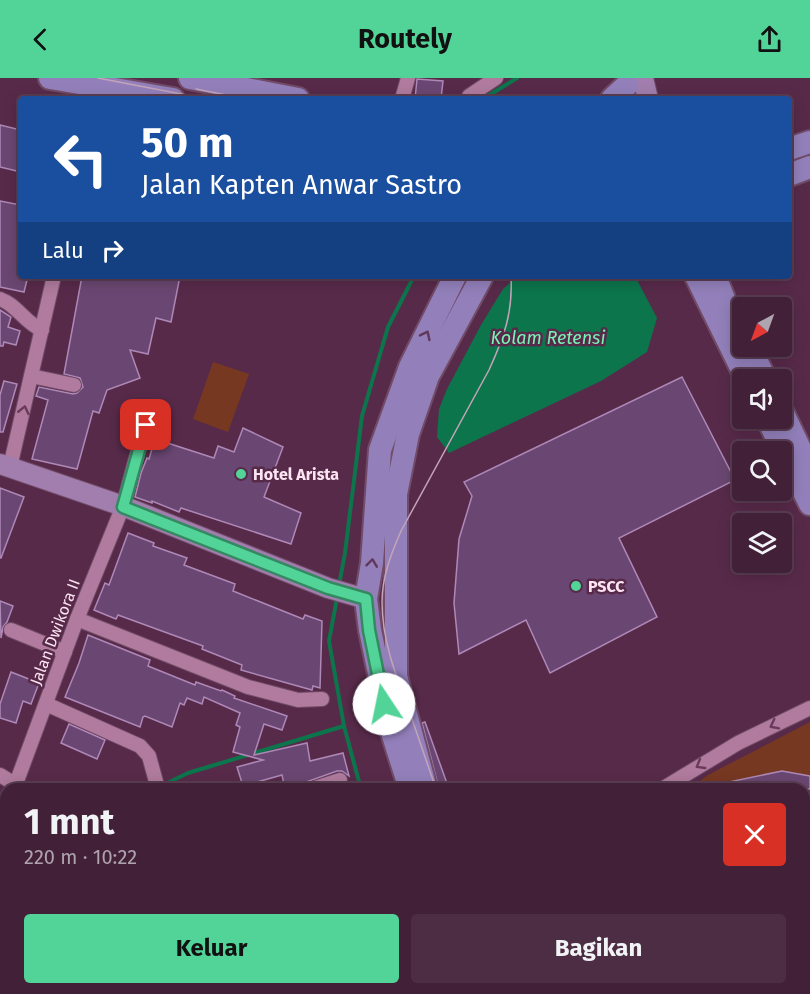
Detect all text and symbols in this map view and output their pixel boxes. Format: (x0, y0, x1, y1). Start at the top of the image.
icon: back (24, 23, 57, 56)
text: Routely (358, 23, 452, 55)
icon: share (753, 23, 786, 56)
text: 50 m (141, 118, 234, 168)
icon: left (42, 120, 120, 198)
text: Jalan Kapten Anwar Sastro (141, 169, 462, 201)
icon: right (96, 234, 129, 267)
text: Lalu (42, 237, 84, 264)
north arrow (732, 297, 792, 357)
map controls (732, 297, 792, 573)
water label: Kolam Retensi (491, 327, 605, 349)
one-way arrow (418, 331, 430, 342)
button: sound (732, 369, 792, 429)
pin (120, 399, 171, 450)
one-way arrow (16, 406, 29, 416)
icon: arrive (129, 408, 162, 441)
button: search (732, 441, 792, 501)
place label: Hotel Arista (253, 465, 339, 484)
marker: Hotel Arista (234, 467, 248, 481)
button: layers (732, 513, 792, 573)
one-way arrow (365, 559, 378, 568)
street label: Jalan Dwikora II (26, 576, 84, 688)
place label: PSCC (588, 577, 625, 596)
marker: PSCC (569, 579, 583, 593)
position arrow (352, 672, 416, 736)
one-way arrow (769, 718, 780, 730)
one-way arrow (696, 758, 706, 770)
text: 1 mnt (24, 800, 114, 844)
button: close (723, 803, 786, 866)
text: 220 m · 10:22 (24, 845, 137, 869)
button: Keluar (24, 914, 399, 983)
button: Bagikan (411, 914, 786, 983)

